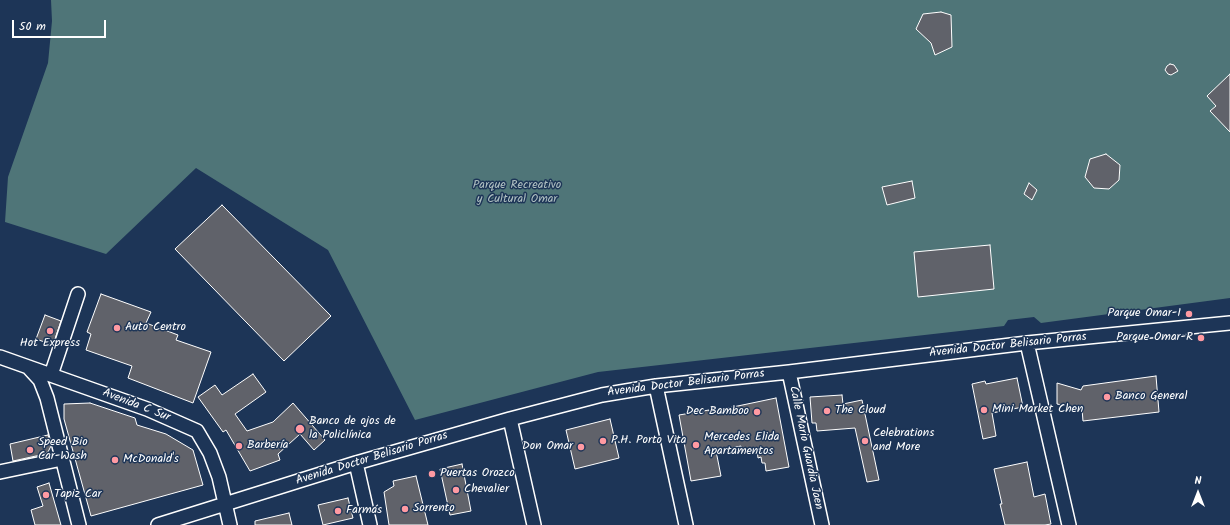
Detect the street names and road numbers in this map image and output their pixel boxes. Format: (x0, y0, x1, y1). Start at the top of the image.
street label: Avenida Doctor Belisario Porras (929, 331, 1087, 361)
street label: Avenida Doctor Belisario Porras (607, 367, 765, 401)
street label: Calle Mario Guardia Jaen (785, 385, 825, 511)
street label: Avenida C Sur (100, 386, 172, 426)
street label: Avenida Doctor Belisario Porras (294, 429, 450, 489)

